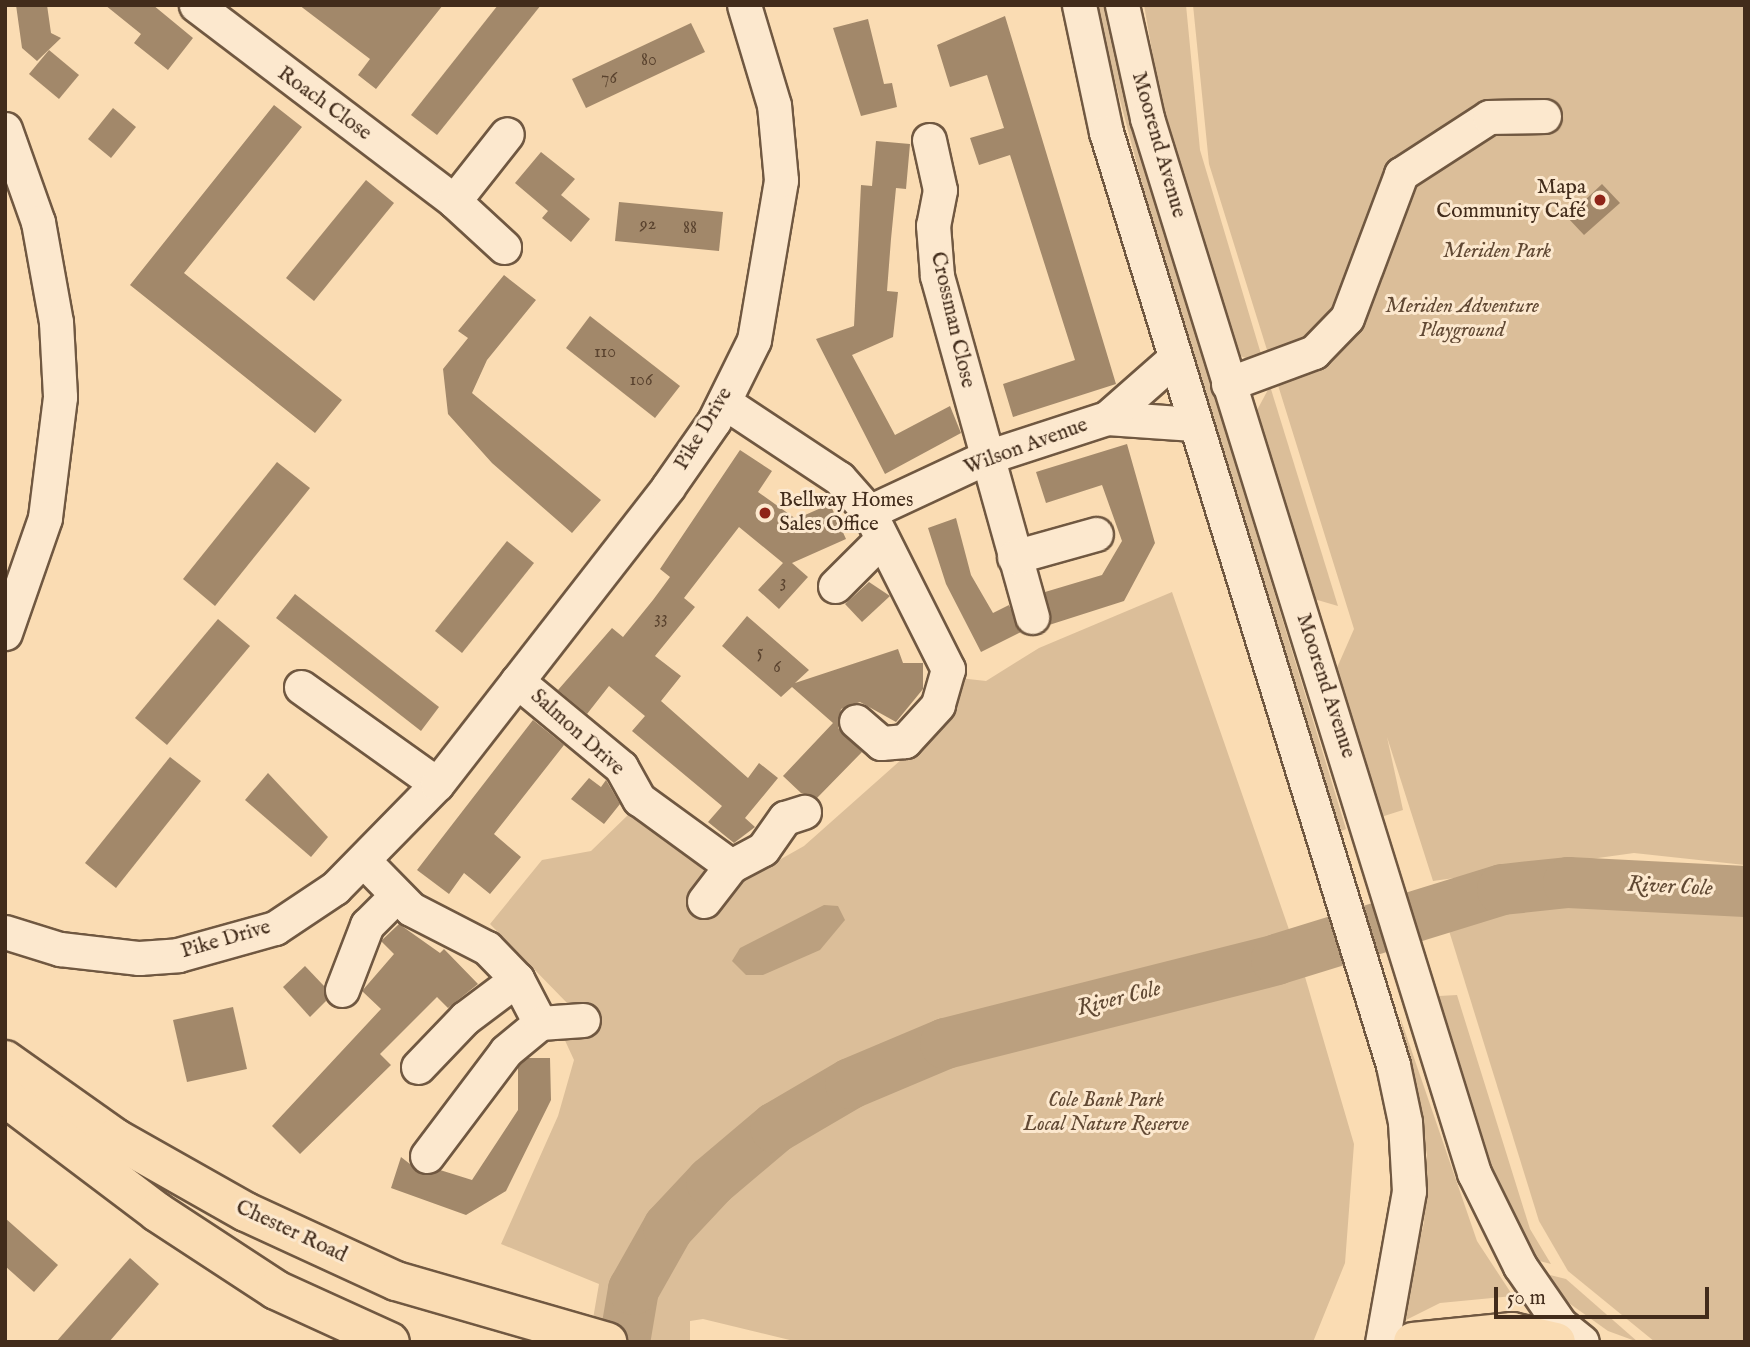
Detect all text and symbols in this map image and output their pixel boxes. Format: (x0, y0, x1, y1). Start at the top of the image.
house number: 80 (641, 50, 657, 72)
street label: Roach Close (272, 61, 376, 147)
house number: 76 (601, 68, 617, 90)
street label: Moorend Avenue (1125, 69, 1191, 221)
place label: Mapa Community Café (1436, 175, 1586, 225)
marker: Mapa Community Café (1592, 192, 1608, 208)
house number: 92 (640, 214, 656, 236)
house number: 88 (683, 218, 697, 240)
park label: Meriden Park (1443, 239, 1551, 265)
street label: Crossman Close (924, 250, 980, 390)
park label: Meriden Adventure Playground (1385, 294, 1539, 344)
house number: 110 (594, 342, 616, 364)
house number: 106 (629, 370, 653, 392)
street label: Pike Drive (670, 383, 738, 475)
street label: Wilson Avenue (961, 413, 1091, 481)
place label: Bellway Homes Sales Office (779, 488, 913, 538)
marker: Bellway Homes Sales Office (757, 505, 773, 521)
house number: 3 (780, 572, 786, 594)
house number: 33 (654, 608, 668, 630)
street label: Moorend Avenue (1290, 610, 1360, 762)
house number: 5 (757, 642, 763, 664)
house number: 6 (773, 657, 781, 679)
street label: Salmon Drive (525, 684, 629, 782)
water label: River Cole (1627, 871, 1713, 903)
street label: Pike Drive (178, 915, 274, 965)
water label: River Cole (1074, 975, 1164, 1023)
park label: Cole Bank Park Local Nature Reserve (1023, 1088, 1189, 1138)
street label: Chester Road (231, 1195, 351, 1269)
scale bar (1498, 1274, 1713, 1318)
text: 50 m (1507, 1285, 1546, 1312)

